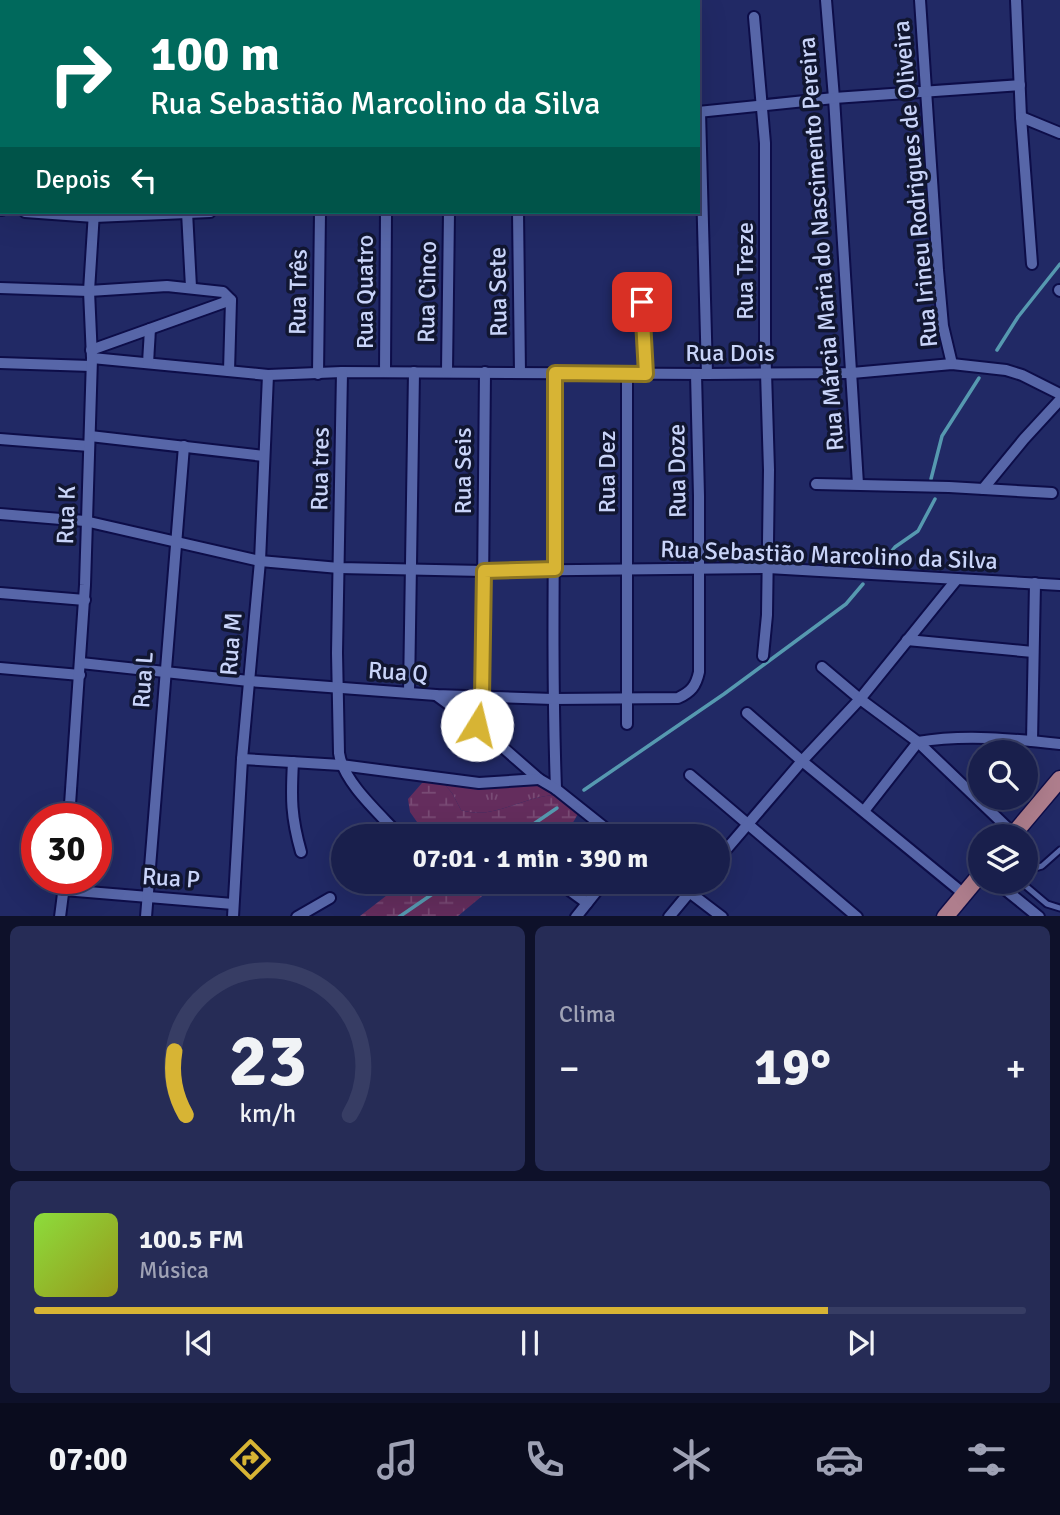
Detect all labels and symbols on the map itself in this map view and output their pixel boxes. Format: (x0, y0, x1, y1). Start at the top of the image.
street label: Rua Irineu Rodrigues de Oliveira (886, 19, 944, 349)
street label: Rua Márcia Maria do Nascimento Pereira (792, 36, 850, 452)
street label: Rua Treze (730, 222, 760, 320)
street label: Rua Quatro (350, 235, 380, 349)
street label: Rua Cinco (411, 241, 443, 343)
street label: Rua Sete (482, 247, 514, 337)
street label: Rua Três (282, 249, 314, 335)
pin (612, 272, 672, 332)
street label: Rua Dois (685, 338, 775, 368)
street label: Rua Doze (661, 423, 693, 519)
street label: Rua tres (304, 427, 336, 511)
street label: Rua Seis (448, 428, 478, 514)
street label: Rua Dez (592, 431, 622, 513)
street label: Rua K (50, 485, 82, 545)
street label: Rua Sebastião Marcolino da Silva (660, 534, 998, 576)
street label: Rua M (213, 611, 249, 677)
street label: Rua L (126, 651, 160, 709)
street label: Rua Q (367, 655, 429, 689)
position arrow (440, 688, 514, 762)
speed limit sign: 30 (21, 803, 112, 894)
street label: Rua P (141, 861, 201, 895)

